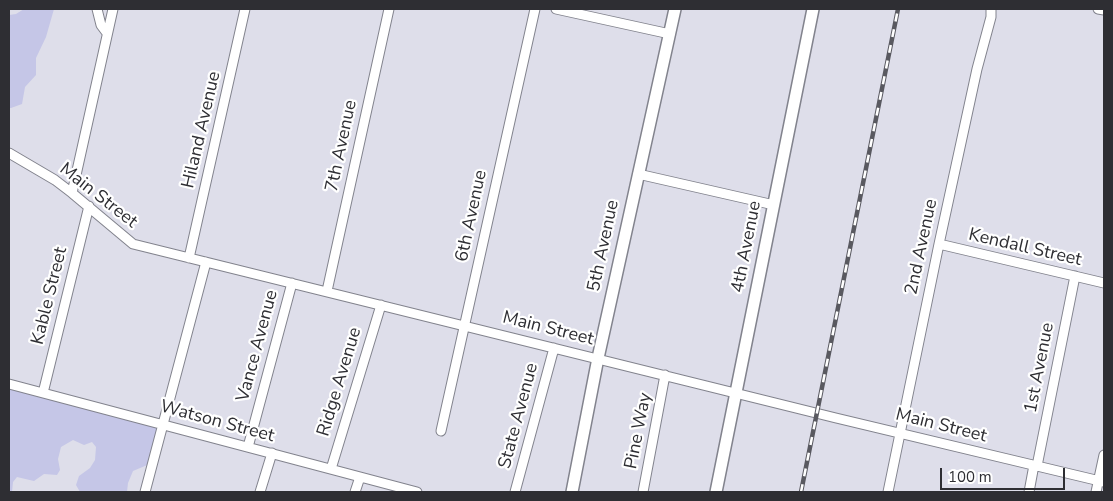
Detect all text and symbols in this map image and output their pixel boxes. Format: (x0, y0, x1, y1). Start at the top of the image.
street label: Hiland Avenue (178, 69, 226, 191)
street label: 7th Avenue (322, 98, 362, 194)
street label: Main Street (55, 159, 141, 233)
street label: 6th Avenue (452, 168, 492, 264)
street label: 2nd Avenue (901, 197, 943, 297)
street label: 5th Avenue (584, 198, 624, 294)
street label: 4th Avenue (728, 199, 766, 295)
street label: Kendall Street (966, 225, 1084, 271)
street label: Kable Street (27, 245, 73, 347)
street label: Vance Avenue (233, 288, 283, 404)
street label: Main Street (500, 307, 596, 351)
street label: 1st Avenue (1021, 321, 1059, 415)
street label: Ridge Avenue (313, 325, 367, 439)
street label: State Avenue (495, 361, 543, 471)
street label: Pine Way (621, 391, 657, 471)
street label: Watson Street (158, 396, 276, 448)
street label: Main Street (893, 404, 989, 448)
scale bar (943, 458, 1068, 490)
text: 100 m (948, 467, 992, 487)

